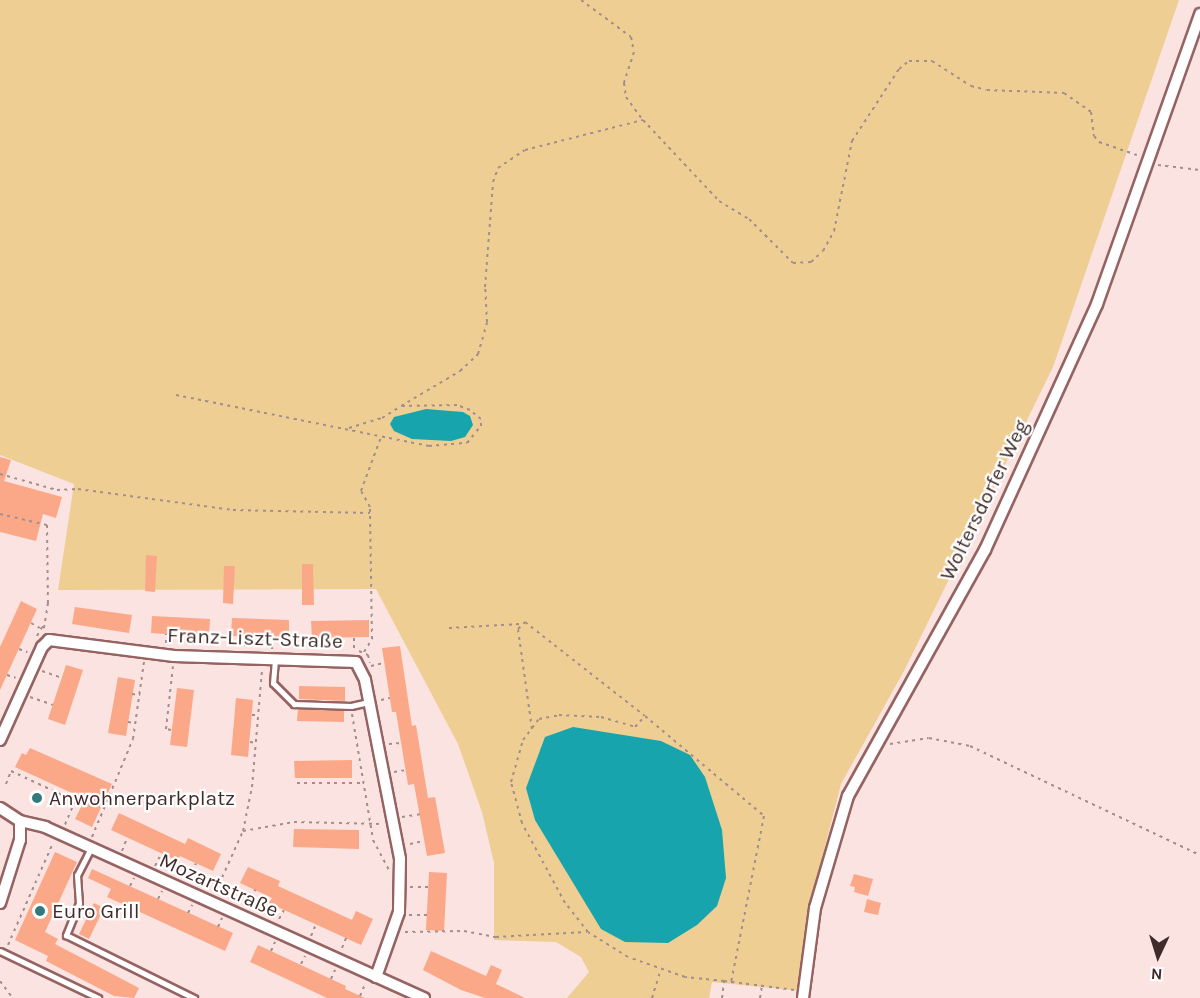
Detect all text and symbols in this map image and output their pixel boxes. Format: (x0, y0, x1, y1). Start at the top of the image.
street label: Woltersdorfer Weg (934, 416, 1034, 584)
street label: Franz-Liszt-Straße (167, 622, 343, 654)
place label: Anwohnerparkplatz (49, 785, 235, 811)
marker: Anwohnerparkplatz (30, 791, 44, 805)
street label: Mozartstraße (155, 847, 283, 923)
place label: Euro Grill (52, 898, 140, 924)
marker: Euro Grill (33, 904, 47, 918)
north arrow (1128, 926, 1188, 986)
text: N (1150, 965, 1163, 984)

